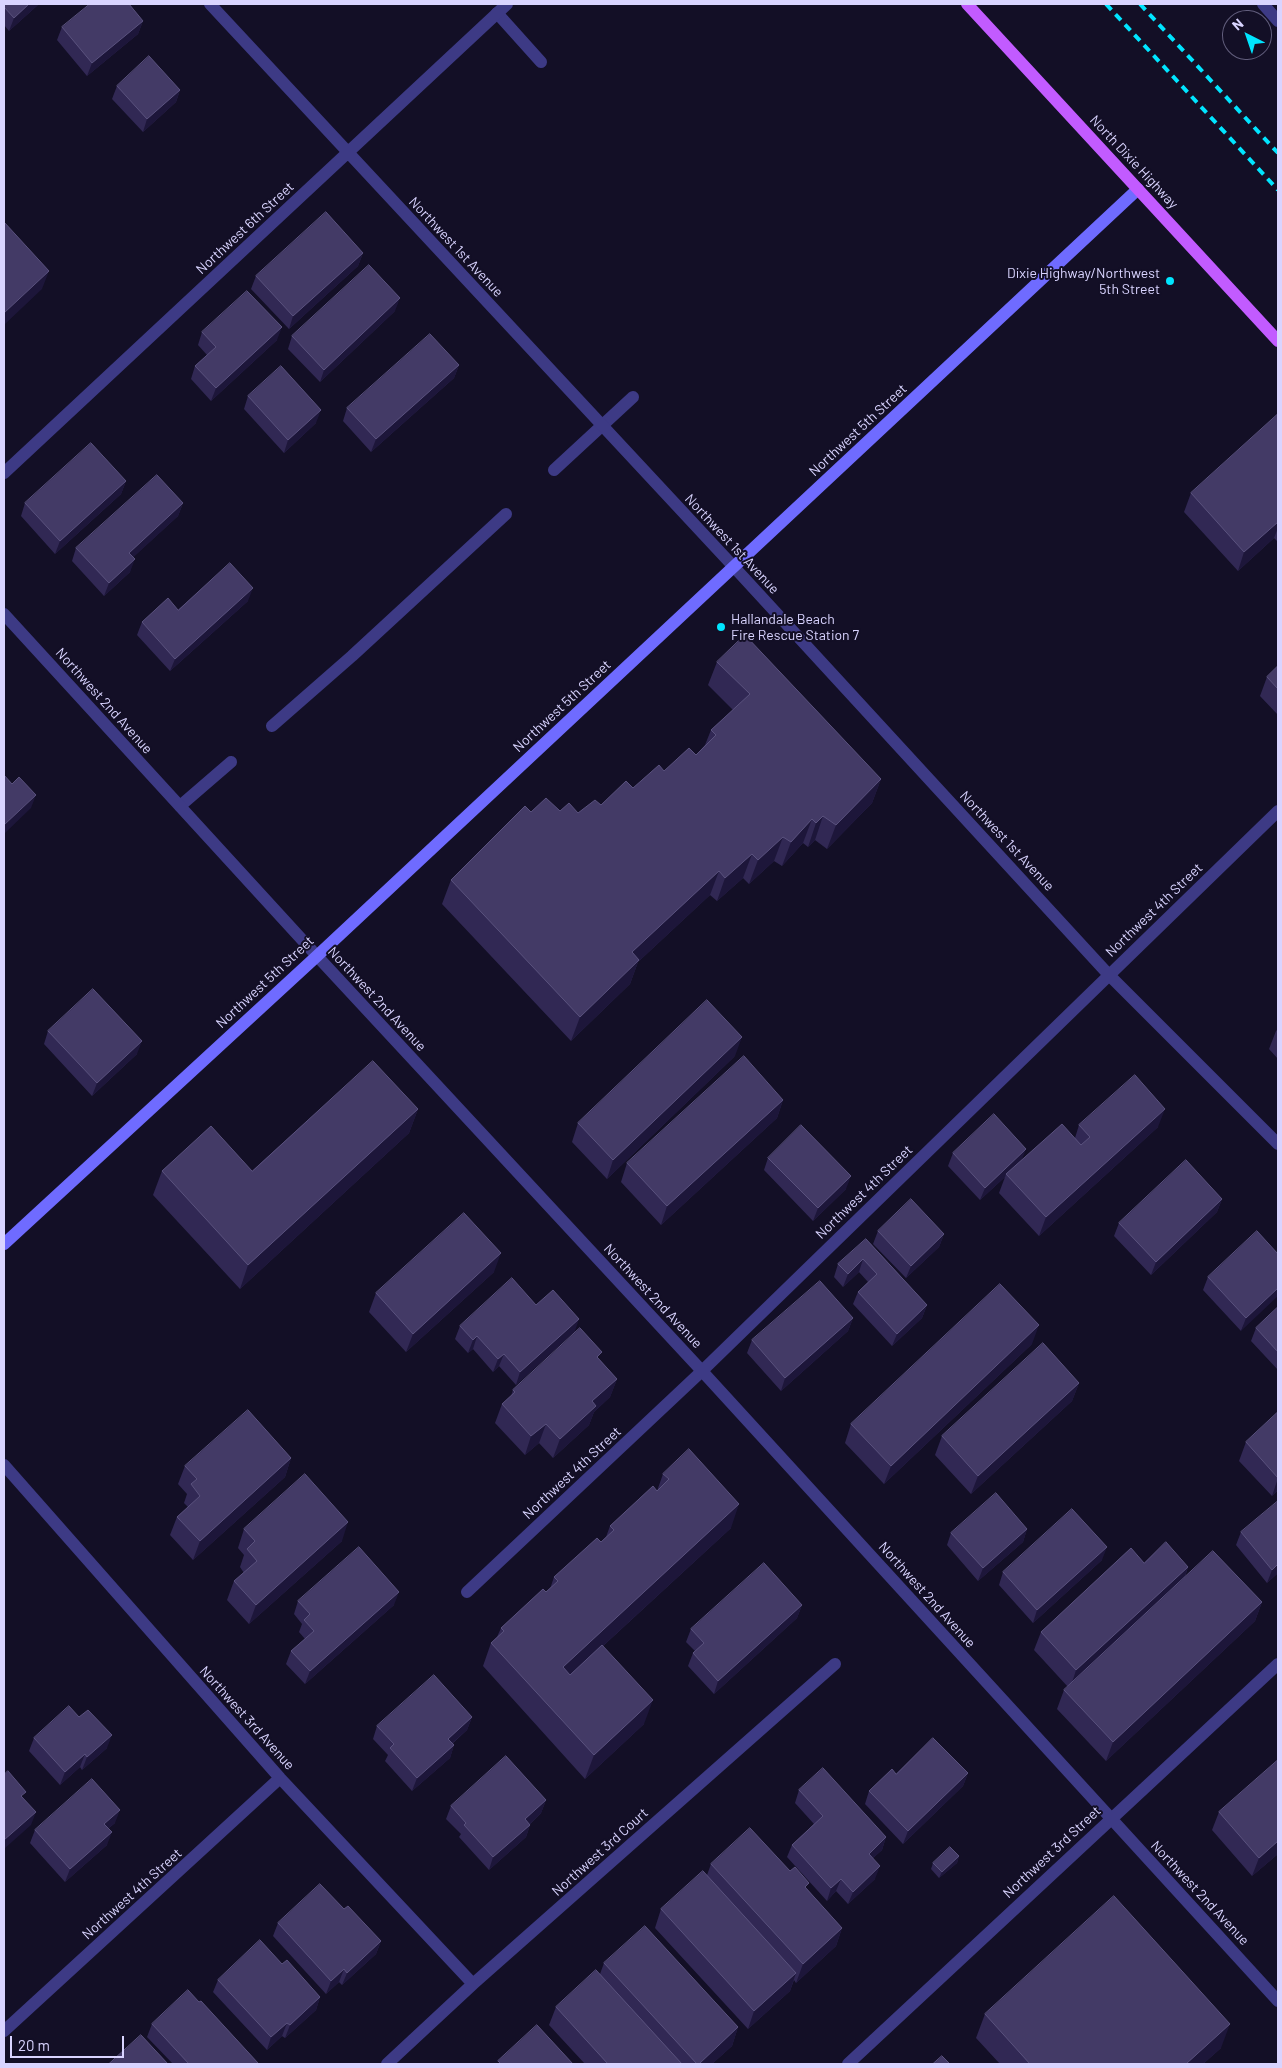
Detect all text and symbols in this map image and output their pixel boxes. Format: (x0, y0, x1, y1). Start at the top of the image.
north arrow (1222, 10, 1272, 60)
text: N (1228, 15, 1247, 34)
street label: North Dixie Highway (1086, 112, 1182, 212)
street label: Northwest 6th Street (193, 178, 297, 278)
street label: Northwest 1st Avenue (405, 193, 507, 301)
place label: Dixie Highway/Northwest 5th Street (1007, 265, 1160, 298)
marker: Dixie Highway/Northwest 5th Street (1164, 275, 1176, 287)
street label: Northwest 5th Street (806, 380, 910, 480)
street label: Northwest 1st Avenue (681, 490, 783, 598)
place label: Hallandale Beach Fire Rescue Station 7 (731, 611, 859, 644)
marker: Hallandale Beach Fire Rescue Station 7 (715, 621, 727, 633)
street label: Northwest 2nd Avenue (52, 645, 156, 757)
street label: Northwest 5th Street (510, 656, 614, 756)
street label: Northwest 1st Avenue (956, 787, 1058, 895)
street label: Northwest 4th Street (1102, 859, 1206, 961)
street label: Northwest 5th Street (213, 932, 317, 1032)
street label: Northwest 2nd Avenue (324, 943, 430, 1055)
street label: Northwest 4th Street (812, 1141, 916, 1243)
street label: Northwest 2nd Avenue (600, 1240, 706, 1352)
street label: Northwest 4th Street (519, 1423, 625, 1523)
street label: Northwest 2nd Avenue (875, 1539, 979, 1651)
street label: Northwest 3rd Avenue (196, 1663, 298, 1773)
street label: Northwest 3rd Street (1000, 1802, 1104, 1902)
street label: Northwest 3rd Court (549, 1804, 651, 1900)
street label: Northwest 2nd Avenue (1147, 1837, 1253, 1949)
street label: Northwest 4th Street (79, 1845, 185, 1943)
scale bar (12, 2026, 126, 2058)
text: 20 m (18, 2036, 50, 2054)

